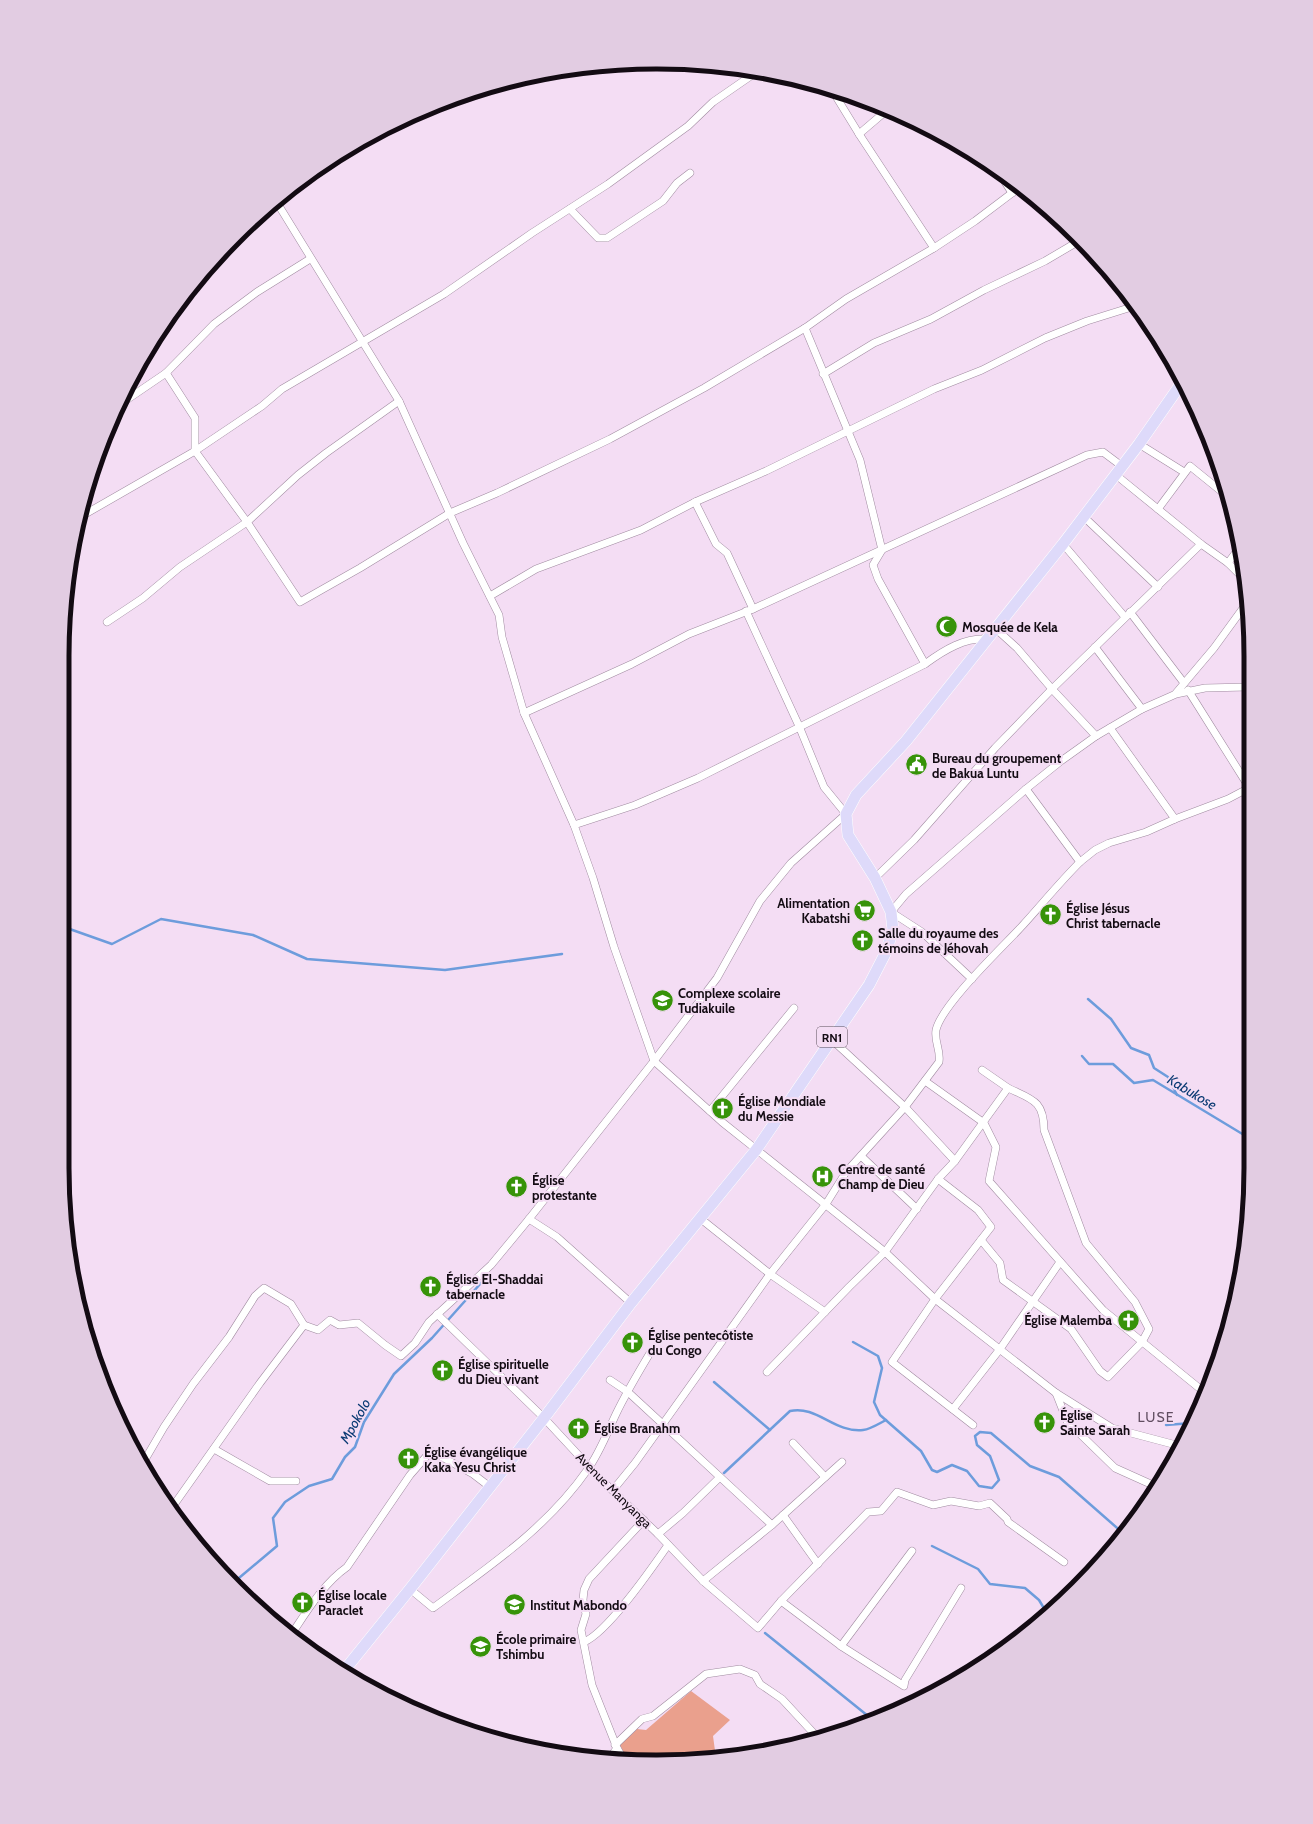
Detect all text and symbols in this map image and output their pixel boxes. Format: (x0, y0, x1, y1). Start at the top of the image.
mosque icon: Mosquée de Kela (934, 614, 960, 640)
place label: Mosquée de Kela (962, 619, 1058, 635)
place label: Bureau du groupement de Bakua Luntu (932, 750, 1062, 781)
public building icon: Bureau du groupement de Bakua Luntu (904, 752, 930, 778)
place label: Alimentation Kabatshi (777, 895, 850, 926)
supermarket icon: Alimentation Kabatshi (852, 897, 878, 923)
place label: Église Jésus Christ tabernacle (1066, 899, 1161, 931)
church icon: Église Jésus Christ tabernacle (1037, 902, 1063, 928)
place label: Salle du royaume des témoins de Jéhovah (878, 925, 999, 956)
church icon: Salle du royaume des témoins de Jéhovah (850, 927, 876, 953)
place label: Complexe scolaire Tudiakuile (678, 985, 781, 1016)
school or university icon: Complexe scolaire Tudiakuile (649, 987, 675, 1013)
road number: RN1 (817, 1027, 847, 1047)
water label: Kabukose (1164, 1070, 1220, 1114)
place label: Église Mondiale du Messie (738, 1092, 826, 1124)
church icon: Église Mondiale du Messie (709, 1095, 735, 1121)
place label: Centre de santé Champ de Dieu (838, 1161, 925, 1192)
hospital icon: Centre de santé Champ de Dieu (810, 1163, 836, 1189)
place label: Église protestante (532, 1171, 597, 1203)
church icon: Église protestante (503, 1174, 529, 1200)
place label: Église El-Shaddai tabernacle (446, 1270, 543, 1302)
church icon: Église El-Shaddai tabernacle (417, 1273, 443, 1299)
church icon: Église Malemba (1115, 1307, 1141, 1333)
place label: Église Malemba (1024, 1311, 1113, 1328)
place label: Église pentecôtiste du Congo (648, 1326, 754, 1358)
church icon: Église pentecôtiste du Congo (619, 1329, 645, 1355)
place label: Église spirituelle du Dieu vivant (458, 1355, 549, 1387)
church icon: Église spirituelle du Dieu vivant (429, 1358, 455, 1384)
water label: Mpokolo (335, 1396, 375, 1447)
place label: Église Sainte Sarah (1060, 1406, 1130, 1438)
district label: LUSE (1138, 1408, 1174, 1426)
church icon: Église Sainte Sarah (1032, 1409, 1058, 1435)
church icon: Église Branahm (565, 1415, 591, 1441)
place label: Église Branahm (594, 1419, 680, 1436)
place label: Église évangélique Kaka Yesu Christ (424, 1443, 527, 1475)
church icon: Église évangélique Kaka Yesu Christ (395, 1446, 421, 1472)
street label: Avenue Manyanga (573, 1449, 656, 1532)
place label: Église locale Paraclet (318, 1586, 387, 1618)
church icon: Église locale Paraclet (289, 1589, 315, 1615)
school or university icon: Institut Mabondo (502, 1592, 528, 1618)
place label: Institut Mabondo (530, 1597, 628, 1613)
place label: École primaire Tshimbu (496, 1630, 576, 1662)
school or university icon: École primaire Tshimbu (468, 1633, 494, 1659)

